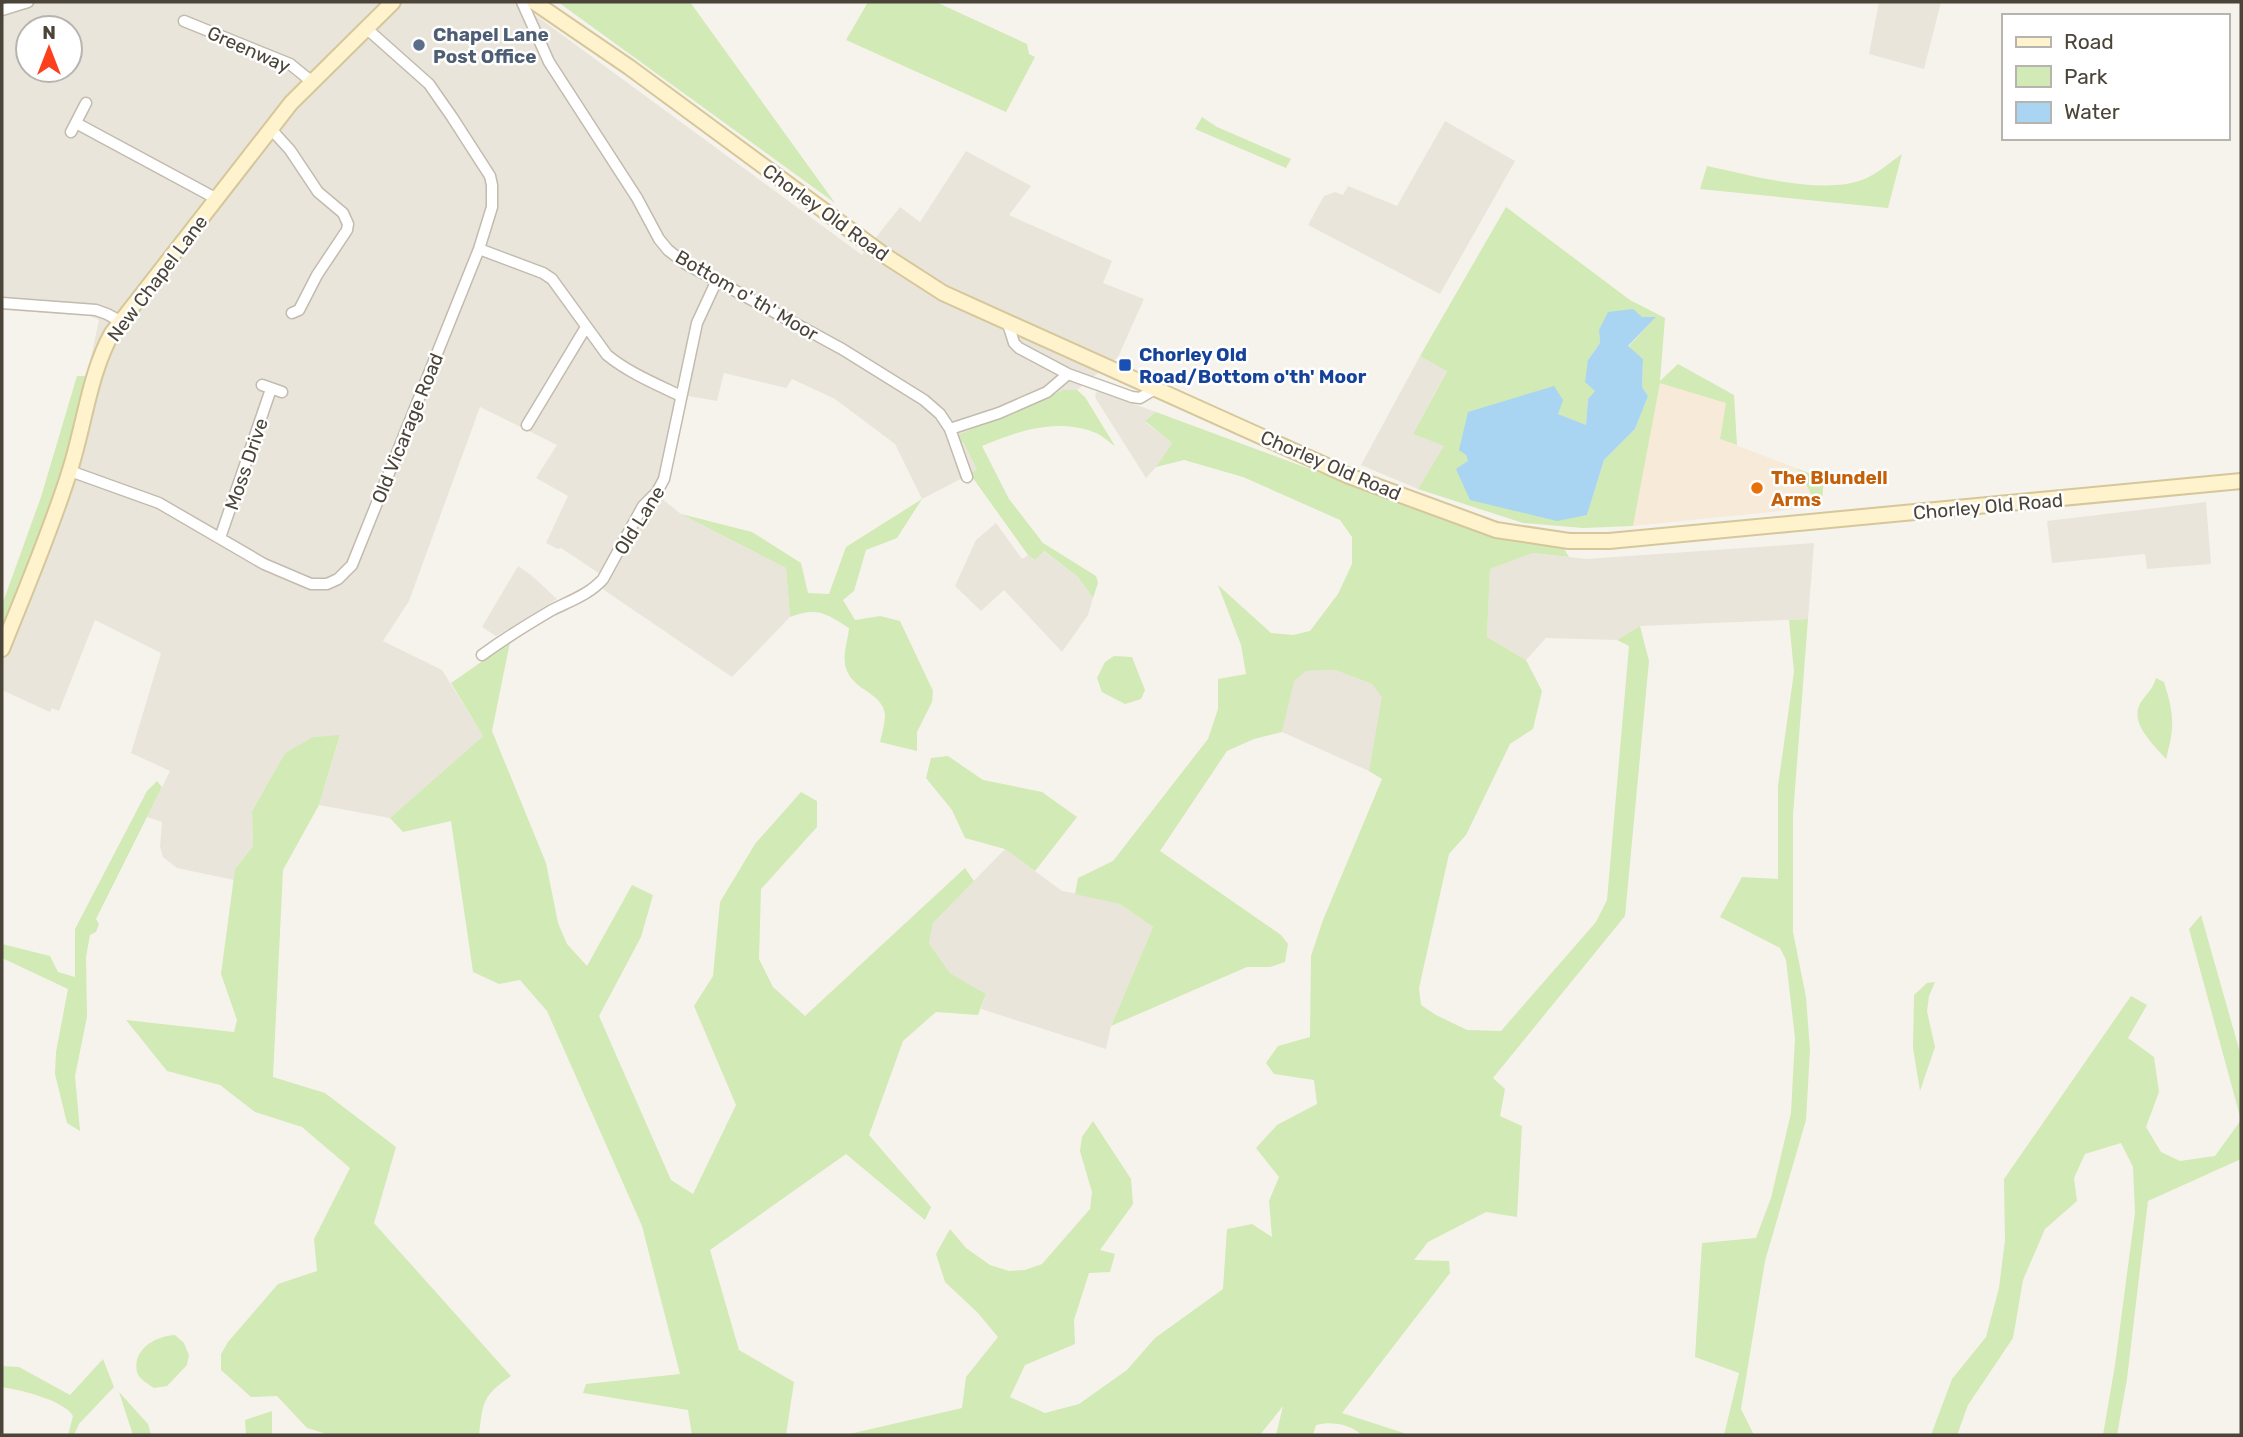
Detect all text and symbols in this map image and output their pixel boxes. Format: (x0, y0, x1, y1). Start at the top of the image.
north arrow (14, 14, 84, 84)
legend (2002, 14, 2229, 140)
text: N (42, 21, 56, 44)
street label: Greenway (204, 21, 294, 78)
place label: Chapel Lane Post Office (433, 23, 549, 68)
text: Road (2064, 29, 2114, 54)
marker: Chapel Lane Post Office (411, 37, 427, 53)
text: Park (2064, 64, 2108, 89)
text: Water (2064, 99, 2120, 124)
street label: Chorley Old Road (758, 159, 893, 266)
street label: New Chapel Lane (102, 211, 212, 346)
street label: Bottom o' th' Moor (671, 245, 823, 346)
place label: Chorley Old Road/Bottom o'th' Moor (1139, 343, 1367, 388)
street label: Old Vicarage Road (367, 350, 448, 507)
marker: Chorley Old Road/Bottom o'th' Moor (1117, 357, 1133, 373)
street label: Moss Drive (220, 415, 273, 513)
street label: Chorley Old Road (1257, 425, 1405, 505)
place label: The Blundell Arms (1771, 466, 1888, 511)
marker: The Blundell Arms (1749, 480, 1765, 496)
street label: Old Lane (609, 482, 670, 559)
street label: Chorley Old Road (1912, 488, 2064, 525)

